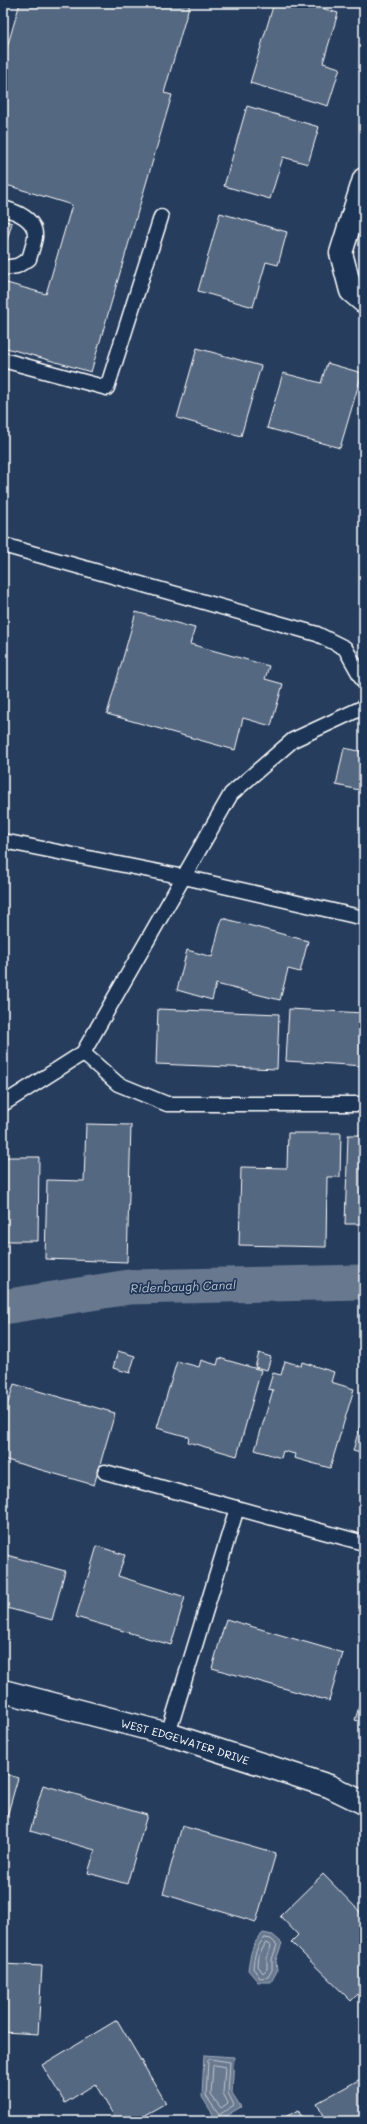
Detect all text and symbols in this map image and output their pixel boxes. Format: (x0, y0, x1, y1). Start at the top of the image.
water label: Ridenbaugh Canal (130, 1276, 236, 1296)
street label: WEST EDGEWATER DRIVE (119, 1715, 251, 1767)

